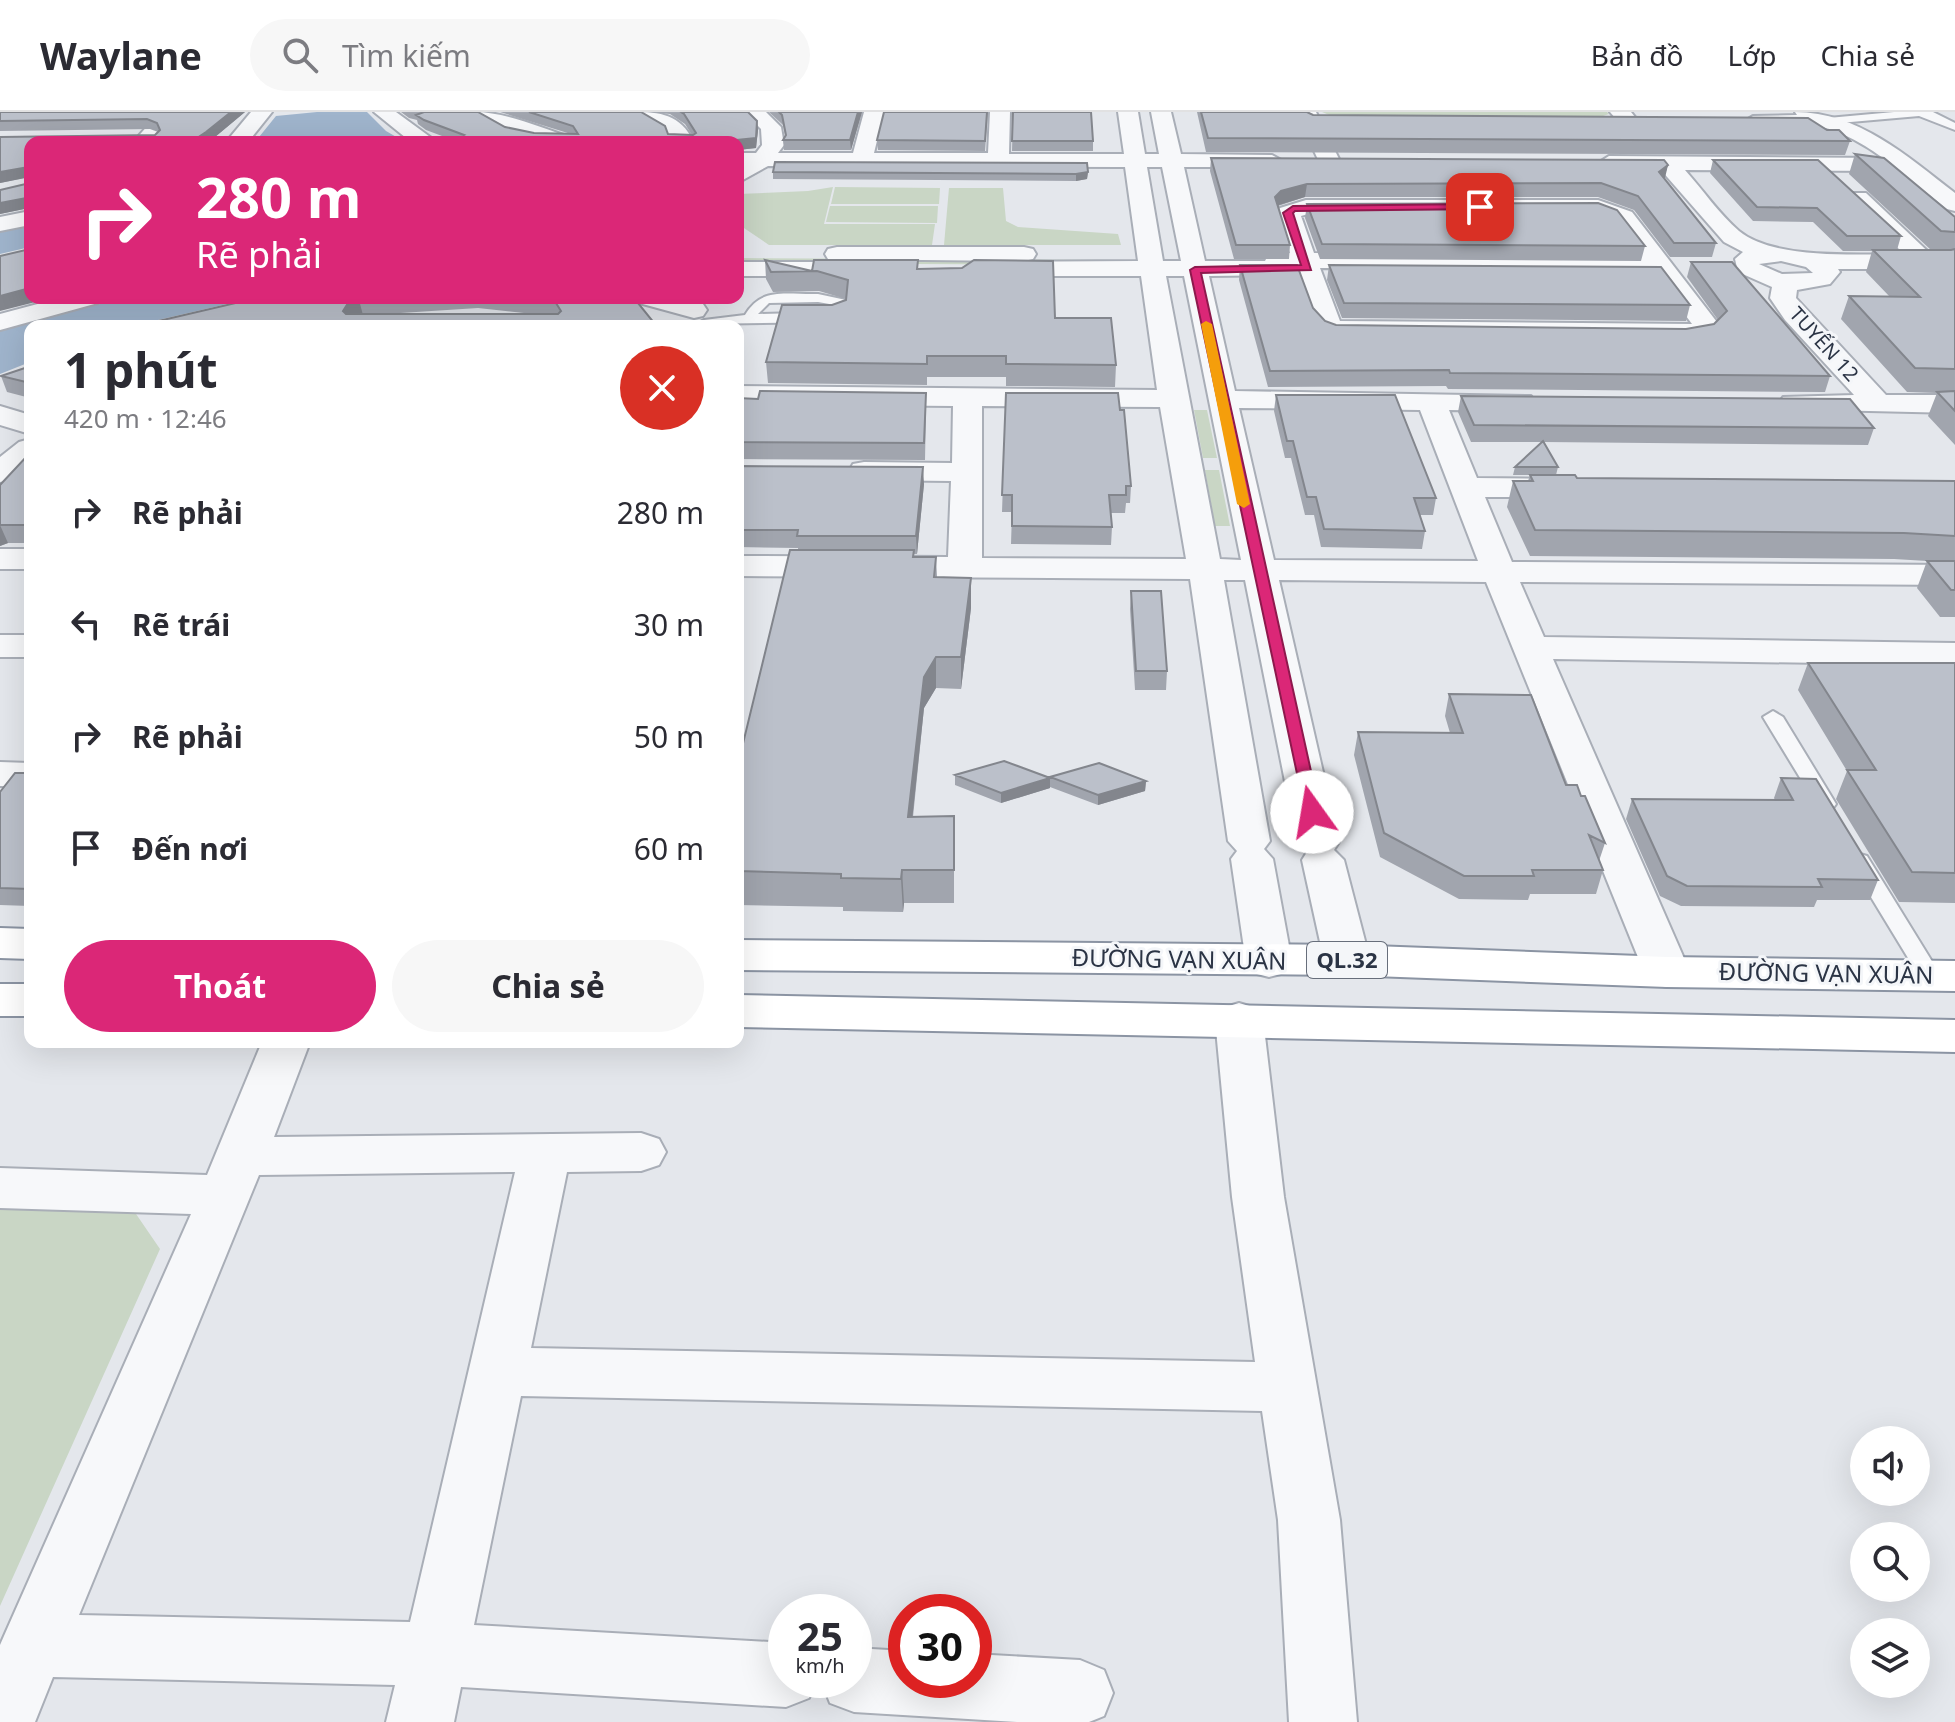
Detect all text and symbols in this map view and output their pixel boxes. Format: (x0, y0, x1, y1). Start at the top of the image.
search box (250, 19, 810, 91)
text: Waylane (40, 29, 202, 81)
icon: search (278, 33, 322, 77)
text: Tìm kiếm (342, 35, 471, 76)
text: Bản đồ (1591, 36, 1683, 74)
text: Lớp (1727, 36, 1777, 74)
text: Chia sẻ (1821, 36, 1915, 74)
text: 280 m (196, 158, 361, 234)
icon: right (64, 168, 168, 272)
pin (1446, 173, 1514, 241)
icon: arrive (1458, 185, 1502, 229)
text: Rẽ phải (196, 230, 322, 279)
street label: TUYẾN 12 (1784, 301, 1865, 387)
text: 1 phút (64, 337, 218, 402)
button: close (620, 346, 704, 430)
text: 420 m · 12:46 (64, 400, 227, 436)
icon: right (64, 490, 108, 534)
text: Rẽ phải (132, 492, 243, 533)
text: 280 m (617, 492, 704, 533)
icon: left (64, 602, 108, 646)
text: Rẽ trái (132, 604, 230, 645)
text: 30 m (634, 604, 704, 645)
icon: right (64, 714, 108, 758)
text: Rẽ phải (132, 716, 243, 757)
text: 50 m (634, 716, 704, 757)
position arrow (1270, 770, 1354, 854)
icon: arrive (64, 826, 108, 870)
text: Đến nơi (132, 828, 248, 869)
text: 60 m (634, 828, 704, 869)
button: Thoát (64, 940, 376, 1032)
button: Chia sẻ (392, 940, 704, 1032)
street label: ĐƯỜNG VẠN XUÂN (1071, 940, 1287, 977)
road number: QL.32 (1307, 942, 1387, 978)
street label: ĐƯỜNG VẠN XUÂN (1718, 954, 1934, 991)
map controls (1850, 1426, 1930, 1698)
button: sound (1850, 1426, 1930, 1506)
button: search (1850, 1522, 1930, 1602)
speed limit sign: 30 (888, 1594, 992, 1698)
text: 25 (797, 1608, 843, 1663)
button: layers (1850, 1618, 1930, 1698)
text: km/h (795, 1652, 845, 1679)

